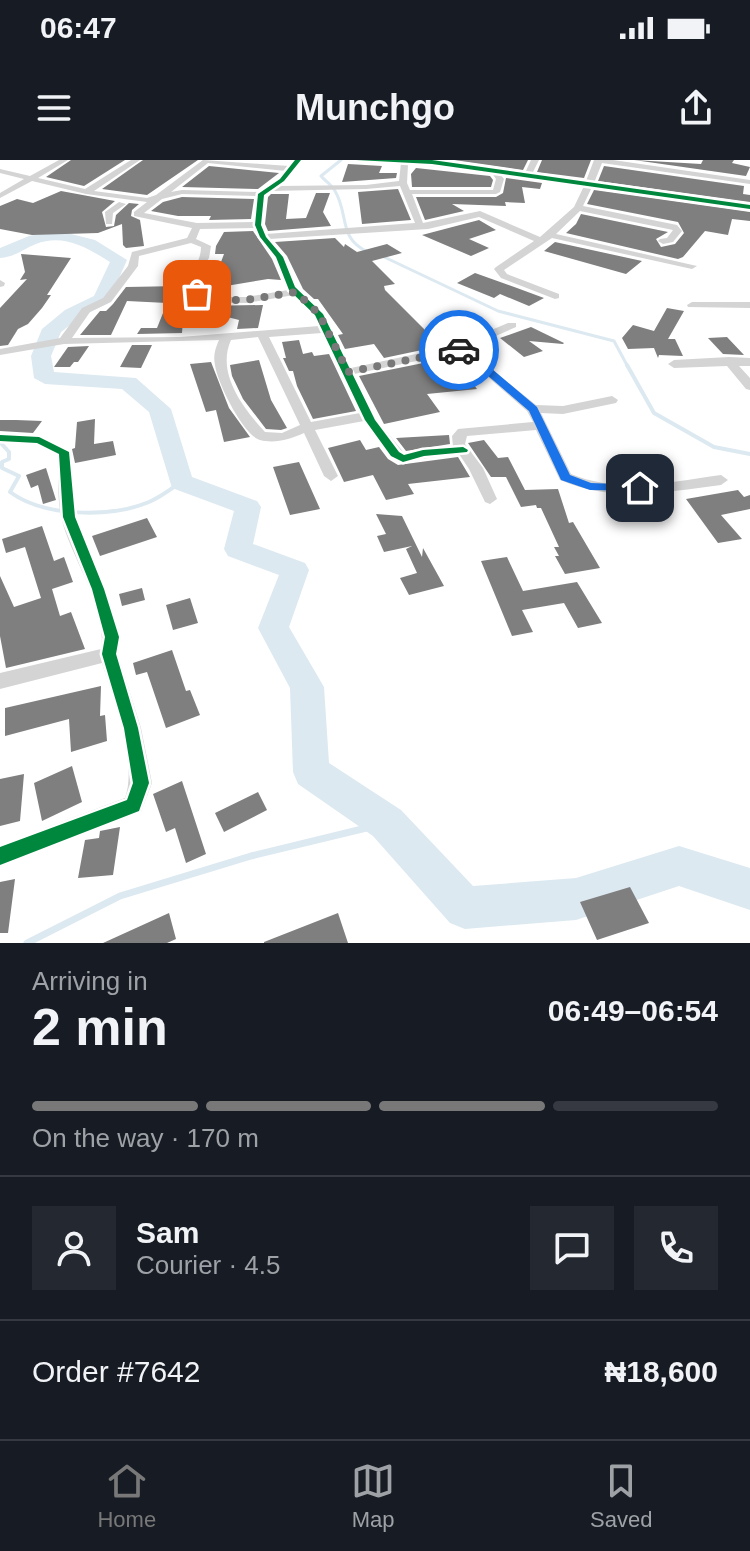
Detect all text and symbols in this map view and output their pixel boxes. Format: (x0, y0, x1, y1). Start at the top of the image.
text: 06:47 (40, 11, 117, 44)
icon: menu (32, 86, 76, 130)
icon: share (674, 86, 718, 130)
text: Munchgo (295, 87, 455, 128)
pin (163, 260, 231, 328)
icon: bag (175, 272, 219, 316)
courier (419, 310, 499, 390)
icon: car (437, 328, 481, 372)
pin (606, 454, 674, 522)
icon: home (618, 466, 662, 510)
text: Arriving in (32, 966, 148, 996)
text: 06:49–06:54 (548, 994, 718, 1027)
text: 2 min (32, 998, 168, 1056)
text: On the way · 170 m (32, 1123, 259, 1153)
button: person (32, 1206, 116, 1290)
button: chat (530, 1206, 614, 1290)
button: phone (634, 1206, 718, 1290)
text: Sam (136, 1216, 199, 1249)
text: Courier · 4.5 (136, 1250, 281, 1280)
text: Order #7642 (32, 1355, 200, 1388)
text: ₦18,600 (605, 1355, 718, 1388)
tab: Home (97, 1459, 156, 1533)
tab: Map (351, 1459, 395, 1533)
tab: Saved (590, 1459, 653, 1533)

